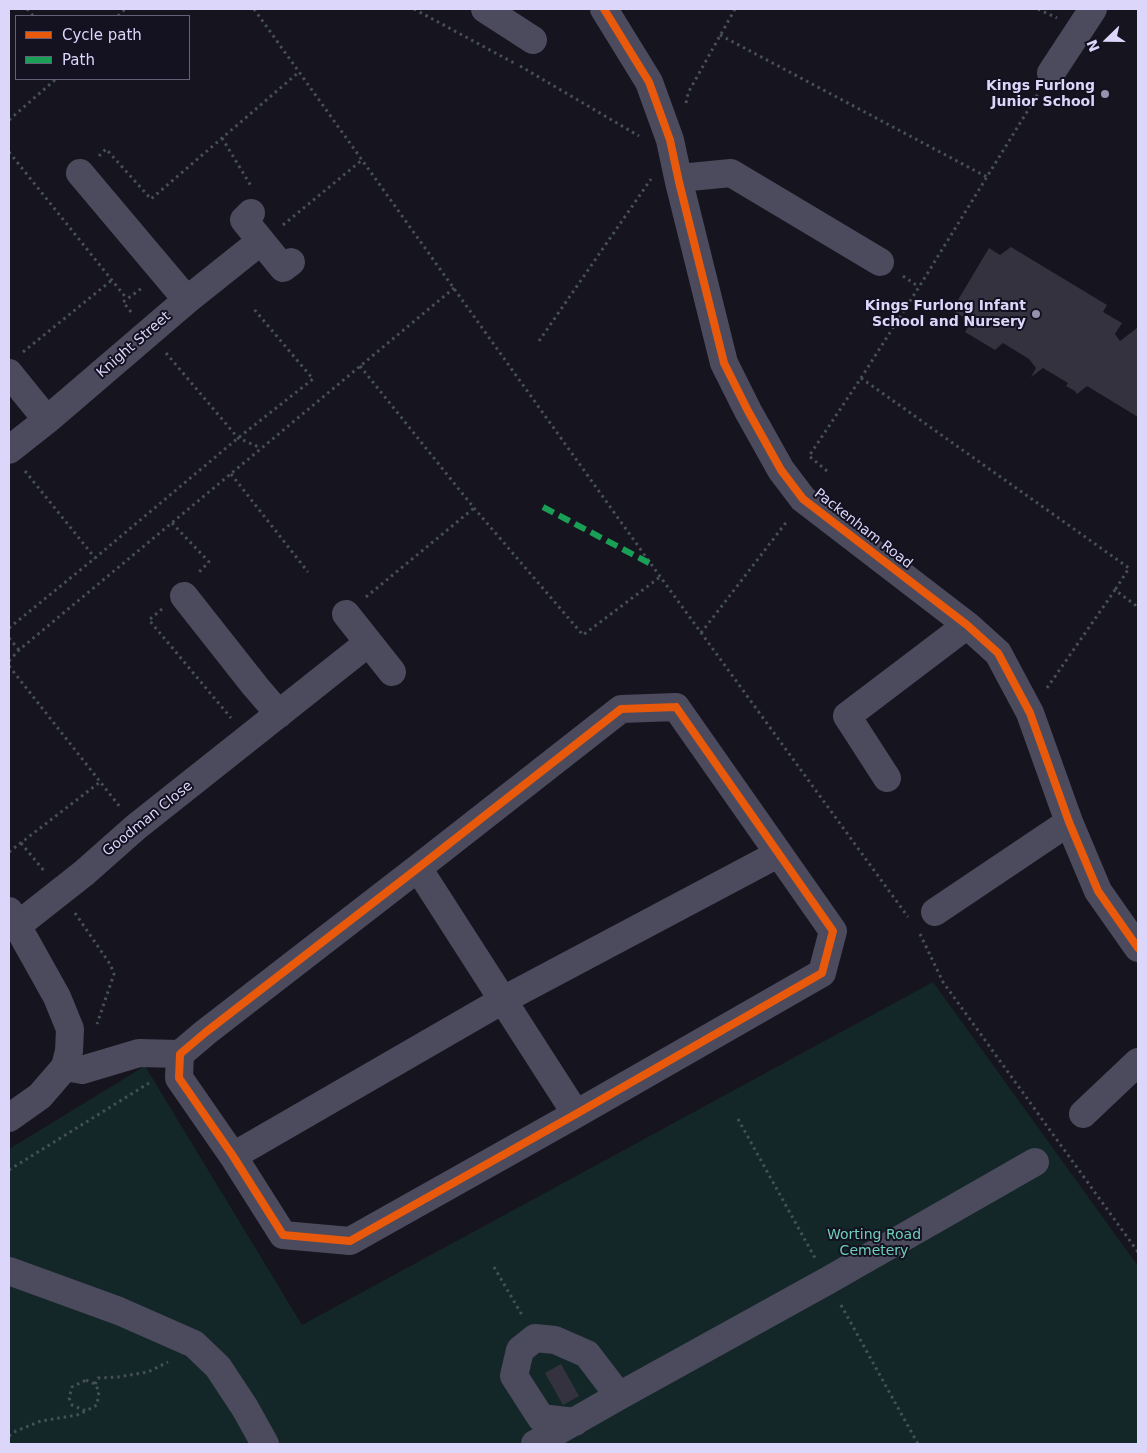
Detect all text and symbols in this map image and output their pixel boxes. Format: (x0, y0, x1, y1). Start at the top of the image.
legend (15, 15, 190, 80)
north arrow (1082, 15, 1132, 65)
text: Cycle path (62, 26, 142, 44)
text: N (1083, 37, 1103, 54)
text: Path (62, 51, 95, 69)
place label: Kings Furlong Junior School (986, 78, 1095, 110)
marker: Kings Furlong Junior School (1099, 88, 1111, 100)
place label: Kings Furlong Infant School and Nursery (865, 298, 1026, 331)
street label: Knight Street (94, 308, 174, 382)
marker: Kings Furlong Infant School and Nursery (1030, 308, 1042, 320)
street label: Packenham Road (811, 485, 915, 573)
street label: Goodman Close (100, 778, 196, 860)
park label: Worting Road Cemetery (827, 1227, 921, 1260)

